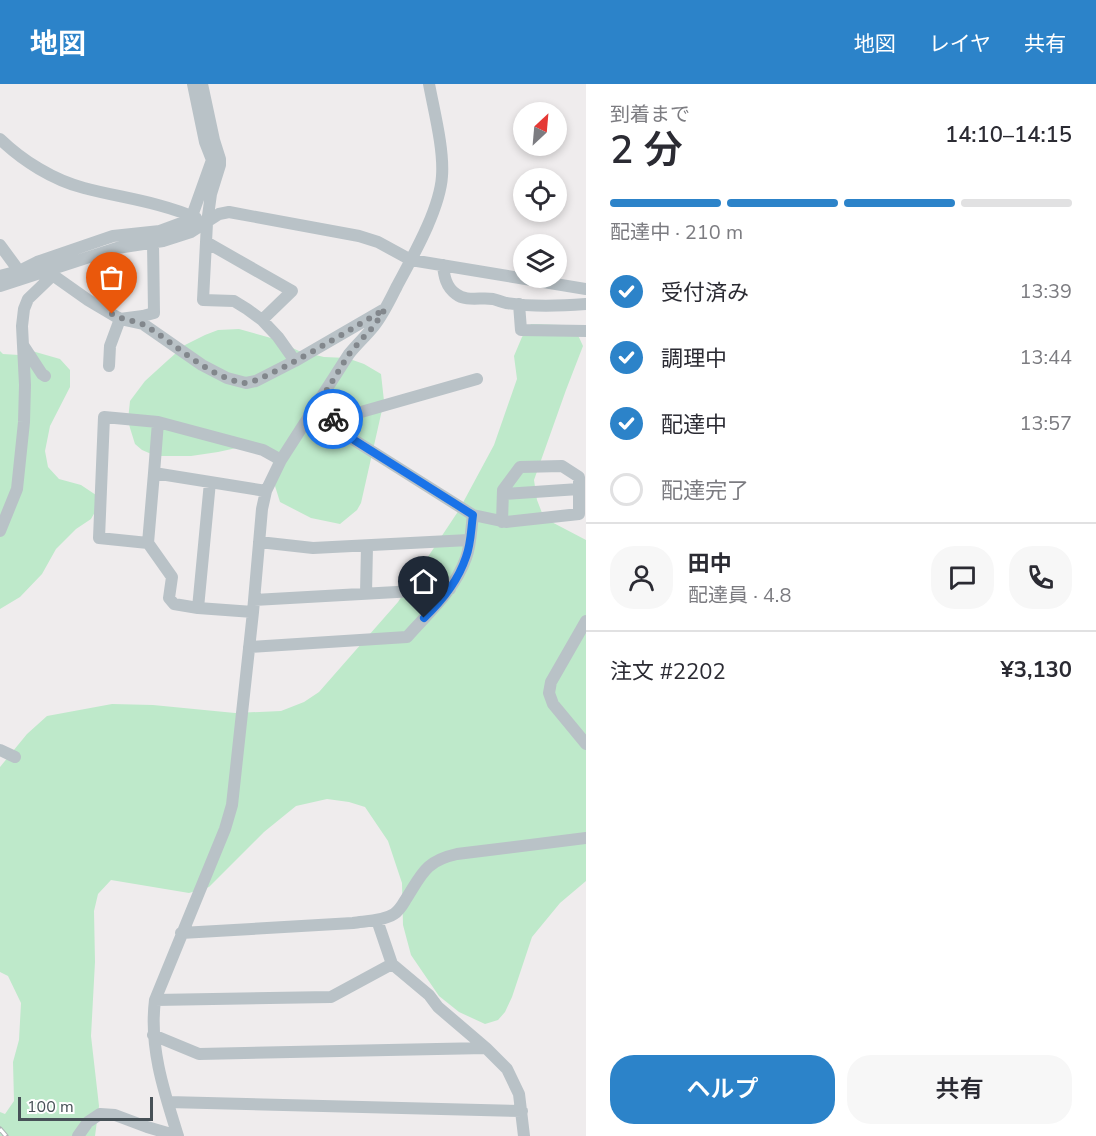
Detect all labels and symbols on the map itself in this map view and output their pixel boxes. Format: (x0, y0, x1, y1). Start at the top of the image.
north arrow (513, 102, 567, 156)
pin (86, 252, 137, 314)
courier (303, 389, 363, 449)
pin (398, 556, 449, 618)
scale bar (18, 1094, 153, 1122)

